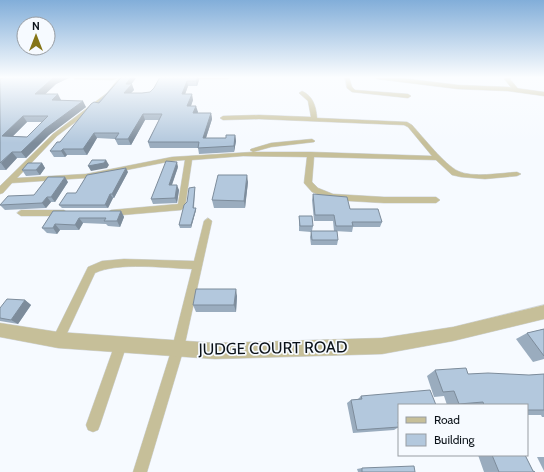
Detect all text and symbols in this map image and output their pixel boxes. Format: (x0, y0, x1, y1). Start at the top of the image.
north arrow (16, 16, 56, 56)
text: N (32, 19, 40, 33)
street label: JUDGE COURT ROAD (197, 337, 348, 359)
legend (398, 404, 528, 456)
text: Road (434, 412, 460, 427)
text: Building (434, 432, 476, 447)

